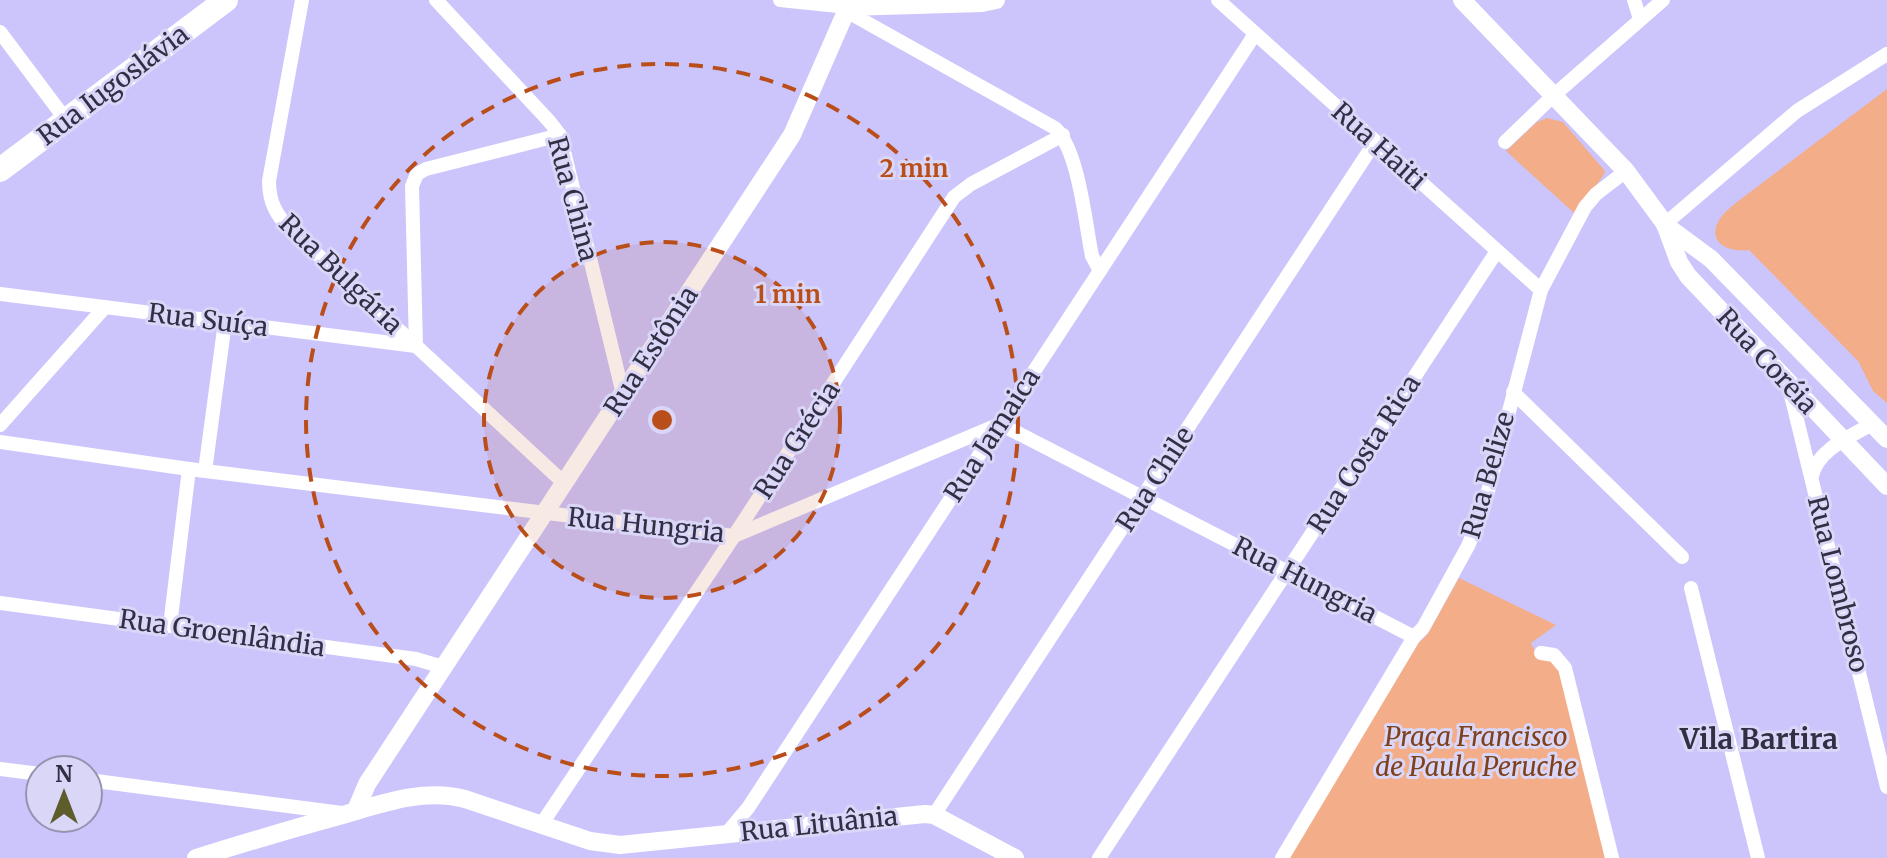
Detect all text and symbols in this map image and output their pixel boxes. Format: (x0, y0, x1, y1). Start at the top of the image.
street label: Rua Iugoslávia (31, 17, 195, 152)
street label: Rua Haiti (1325, 95, 1433, 197)
street label: Rua China (541, 133, 606, 265)
text: 2 min (880, 153, 948, 184)
street label: Rua Bulgária (273, 206, 410, 341)
text: 1 min (755, 279, 821, 310)
street label: Rua Estônia (596, 280, 705, 422)
street label: Rua Suíça (146, 296, 270, 343)
street label: Rua Coréia (1710, 301, 1825, 421)
street label: Rua Jamaica (936, 362, 1047, 507)
street label: Rua Costa Rica (1300, 368, 1427, 539)
street label: Rua Grécia (747, 375, 847, 505)
centre of rings (648, 406, 676, 434)
street label: Rua Belize (1454, 408, 1521, 542)
street label: Rua Chile (1109, 420, 1201, 537)
street label: Rua Lombroso (1801, 492, 1876, 676)
street label: Rua Hungria (566, 500, 726, 549)
street label: Rua Hungria (1227, 529, 1383, 630)
street label: Rua Groenlândia (117, 602, 327, 663)
park label: Praça Francisco de Paula Peruche (1375, 720, 1577, 783)
district label: Vila Bartira (1679, 721, 1838, 757)
north arrow (24, 754, 104, 834)
text: N (55, 760, 73, 788)
street label: Rua Lituânia (739, 799, 899, 848)

